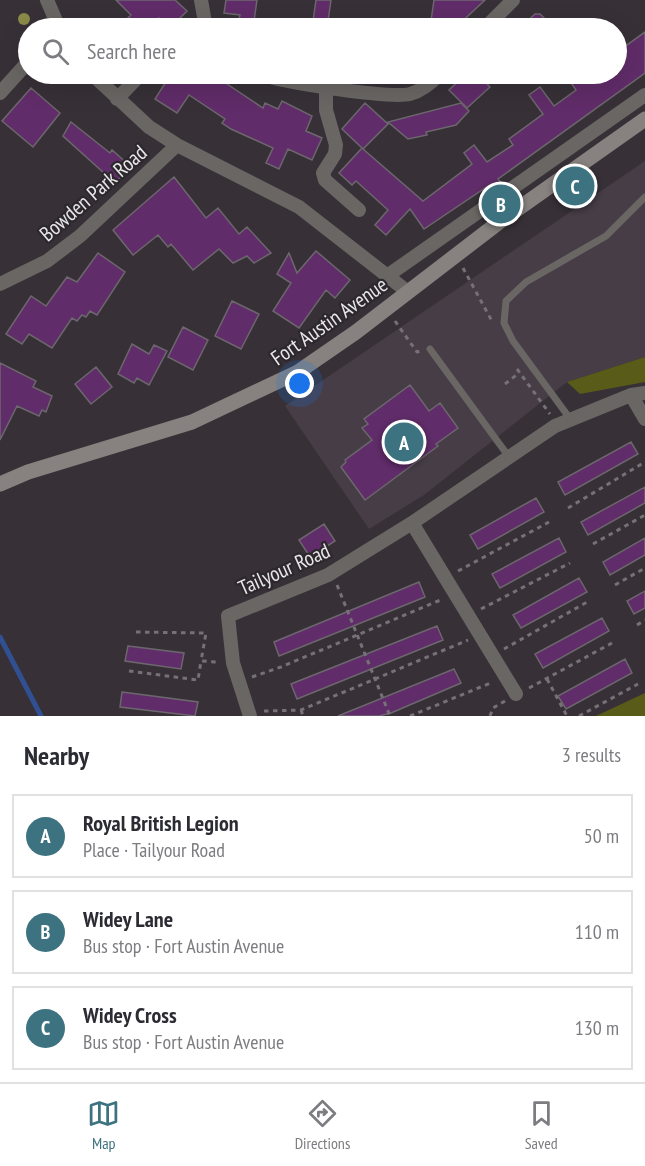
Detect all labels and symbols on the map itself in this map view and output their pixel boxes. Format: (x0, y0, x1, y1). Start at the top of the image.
street label: Bowden Park Road (34, 139, 152, 247)
pin: C (556, 164, 594, 208)
pin: B (482, 182, 520, 226)
street label: Fort Austin Avenue (265, 271, 393, 371)
your location (285, 369, 314, 398)
pin: A (384, 420, 424, 464)
street label: Tailyour Road (234, 537, 334, 601)

